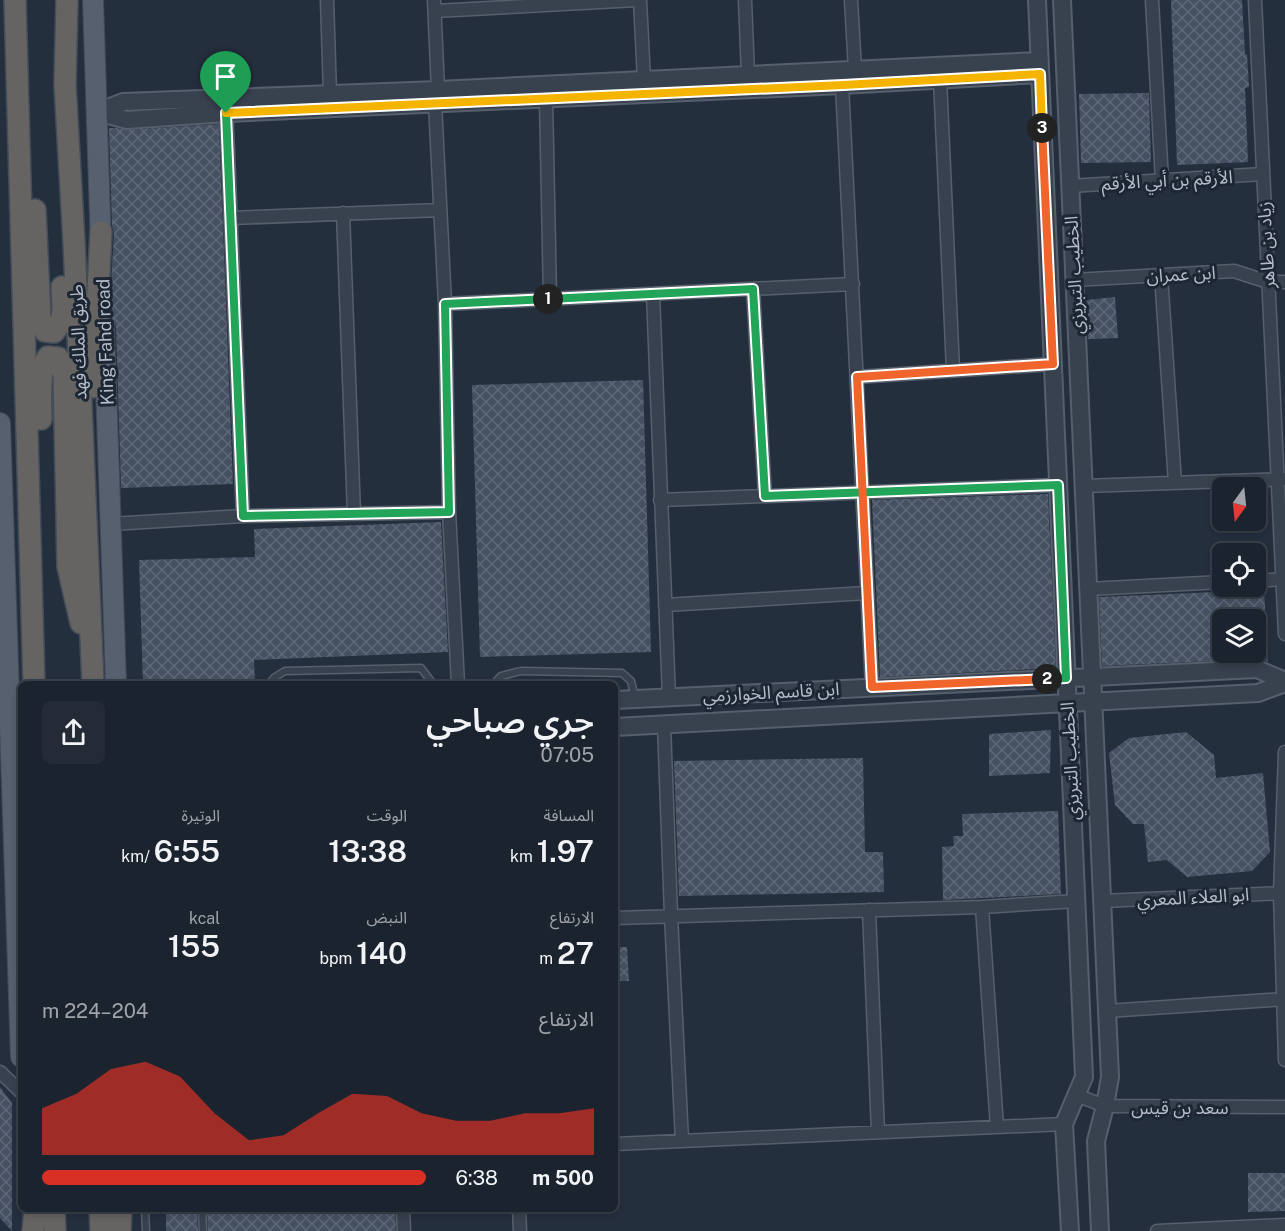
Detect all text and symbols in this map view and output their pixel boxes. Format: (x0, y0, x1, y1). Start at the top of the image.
pin (200, 51, 251, 113)
icon: arrive (209, 60, 242, 93)
pin: 3 (1027, 113, 1057, 143)
text: 3 (1037, 118, 1047, 137)
street label: الأرقم بن أبي الأرقم (1101, 166, 1233, 197)
street label: زياد بن طاهر (1253, 201, 1280, 290)
street label: الخطيب التبريزي (1060, 215, 1091, 335)
street label: ابن عمران (1146, 262, 1216, 287)
street label: King Fahd road (92, 278, 118, 406)
street label: طريق الملك فهد (65, 284, 92, 400)
pin: 1 (533, 284, 563, 314)
text: 1 (545, 289, 551, 308)
north arrow (1212, 477, 1266, 531)
map controls (1212, 477, 1266, 663)
button: locate (1212, 543, 1266, 597)
button: layers (1212, 609, 1266, 663)
pin: 2 (1032, 664, 1062, 694)
text: 2 (1042, 669, 1052, 688)
street label: ابن قاسم الخوارزمي (702, 678, 840, 709)
button: share (42, 701, 105, 764)
text: جري صباحي (426, 701, 594, 739)
street label: الخطيب التبريزي (1056, 701, 1087, 821)
text: 07:05 (541, 743, 594, 767)
text: الوتيرة (182, 806, 220, 825)
text: الوقت (367, 806, 407, 825)
text: المسافة (544, 806, 594, 825)
text: 6:55 (154, 833, 220, 869)
text: 13:38 (328, 833, 407, 869)
text: 1.97 (537, 833, 594, 869)
text: /km (121, 847, 154, 866)
text: km (510, 847, 537, 866)
street label: ابو العلاء المعري (1136, 884, 1250, 914)
text: النبض (366, 908, 407, 927)
text: الارتفاع (550, 908, 594, 927)
text: kcal (189, 909, 220, 928)
text: 155 (168, 928, 220, 964)
text: 140 (356, 935, 407, 971)
text: 27 (557, 935, 594, 971)
text: bpm (319, 949, 356, 968)
text: m (539, 949, 557, 968)
text: 204–224 m (42, 999, 148, 1023)
text: الارتفاع (539, 1007, 594, 1031)
street label: سعد بن قيس (1131, 1097, 1229, 1119)
text: 6:38 (456, 1166, 498, 1190)
text: 500 m (532, 1166, 594, 1190)

